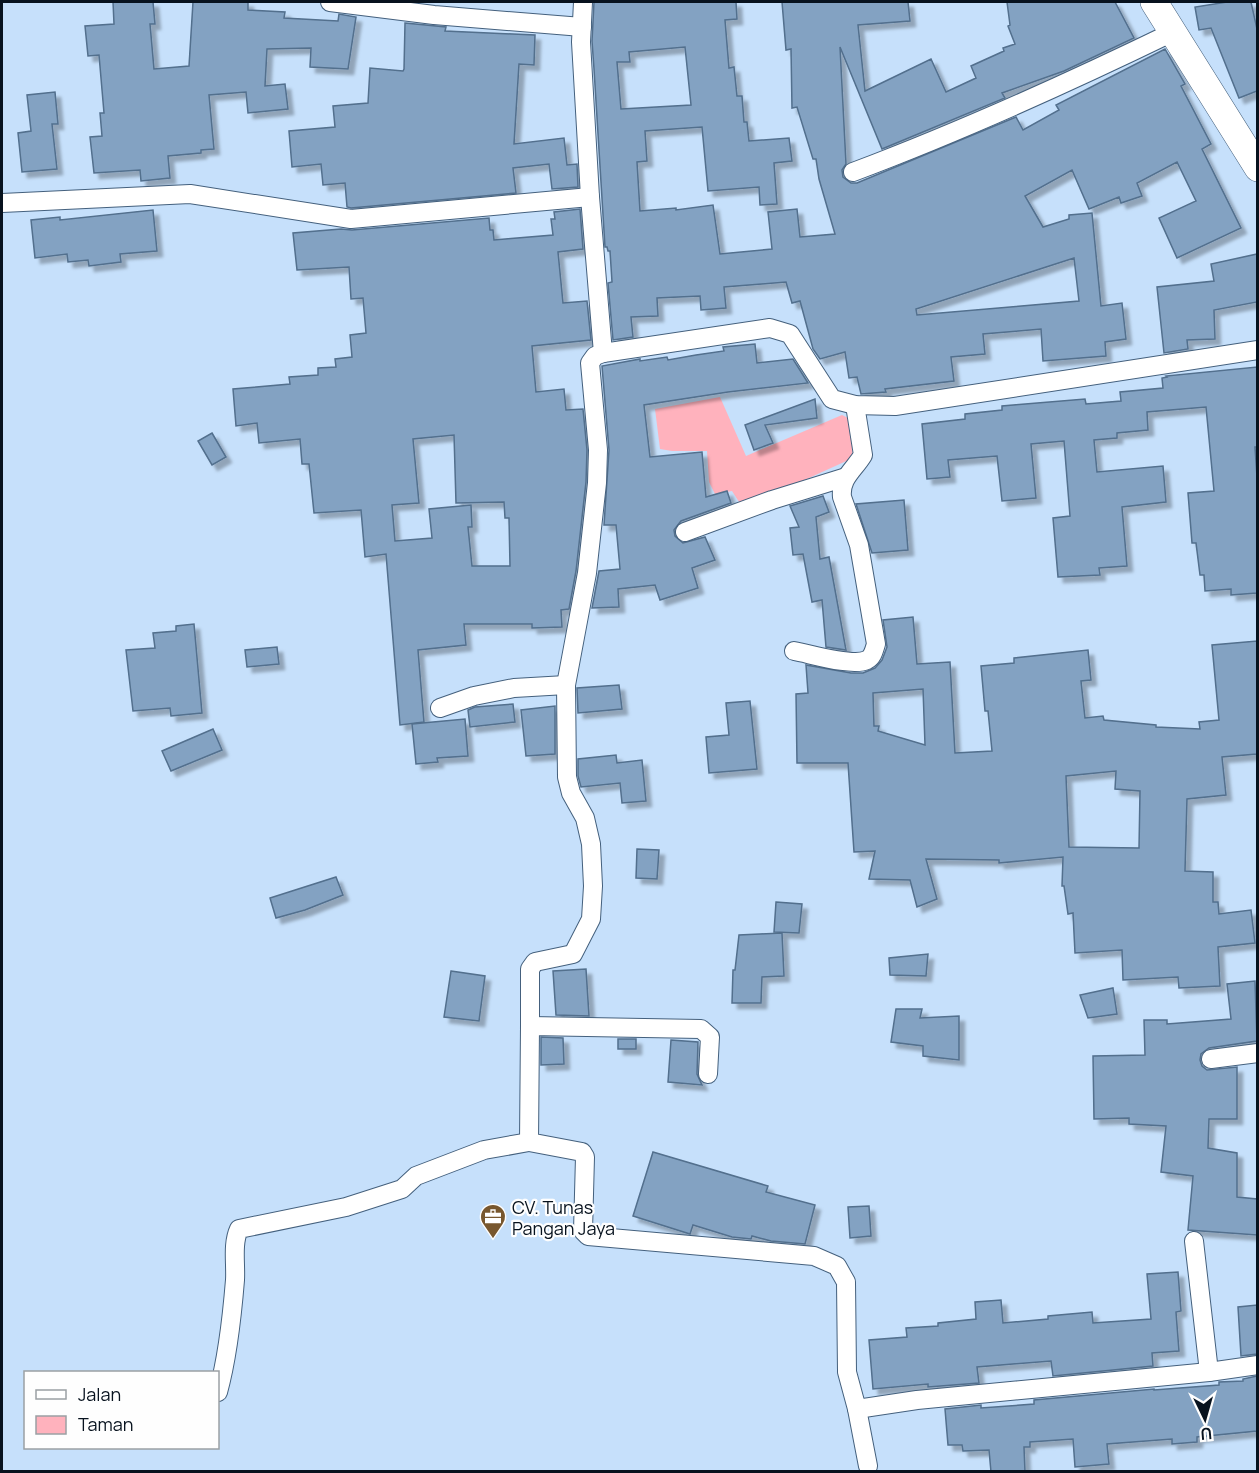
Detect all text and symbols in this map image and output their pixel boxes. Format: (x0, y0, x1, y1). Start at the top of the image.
place label: CV. Tunas Pangan Jaya (512, 1195, 615, 1240)
office icon: CV. Tunas Pangan Jaya (478, 1202, 508, 1240)
legend (24, 1371, 219, 1449)
text: Jalan (78, 1382, 121, 1406)
north arrow (1175, 1389, 1235, 1449)
text: Taman (78, 1412, 133, 1436)
text: U (1200, 1422, 1213, 1445)

